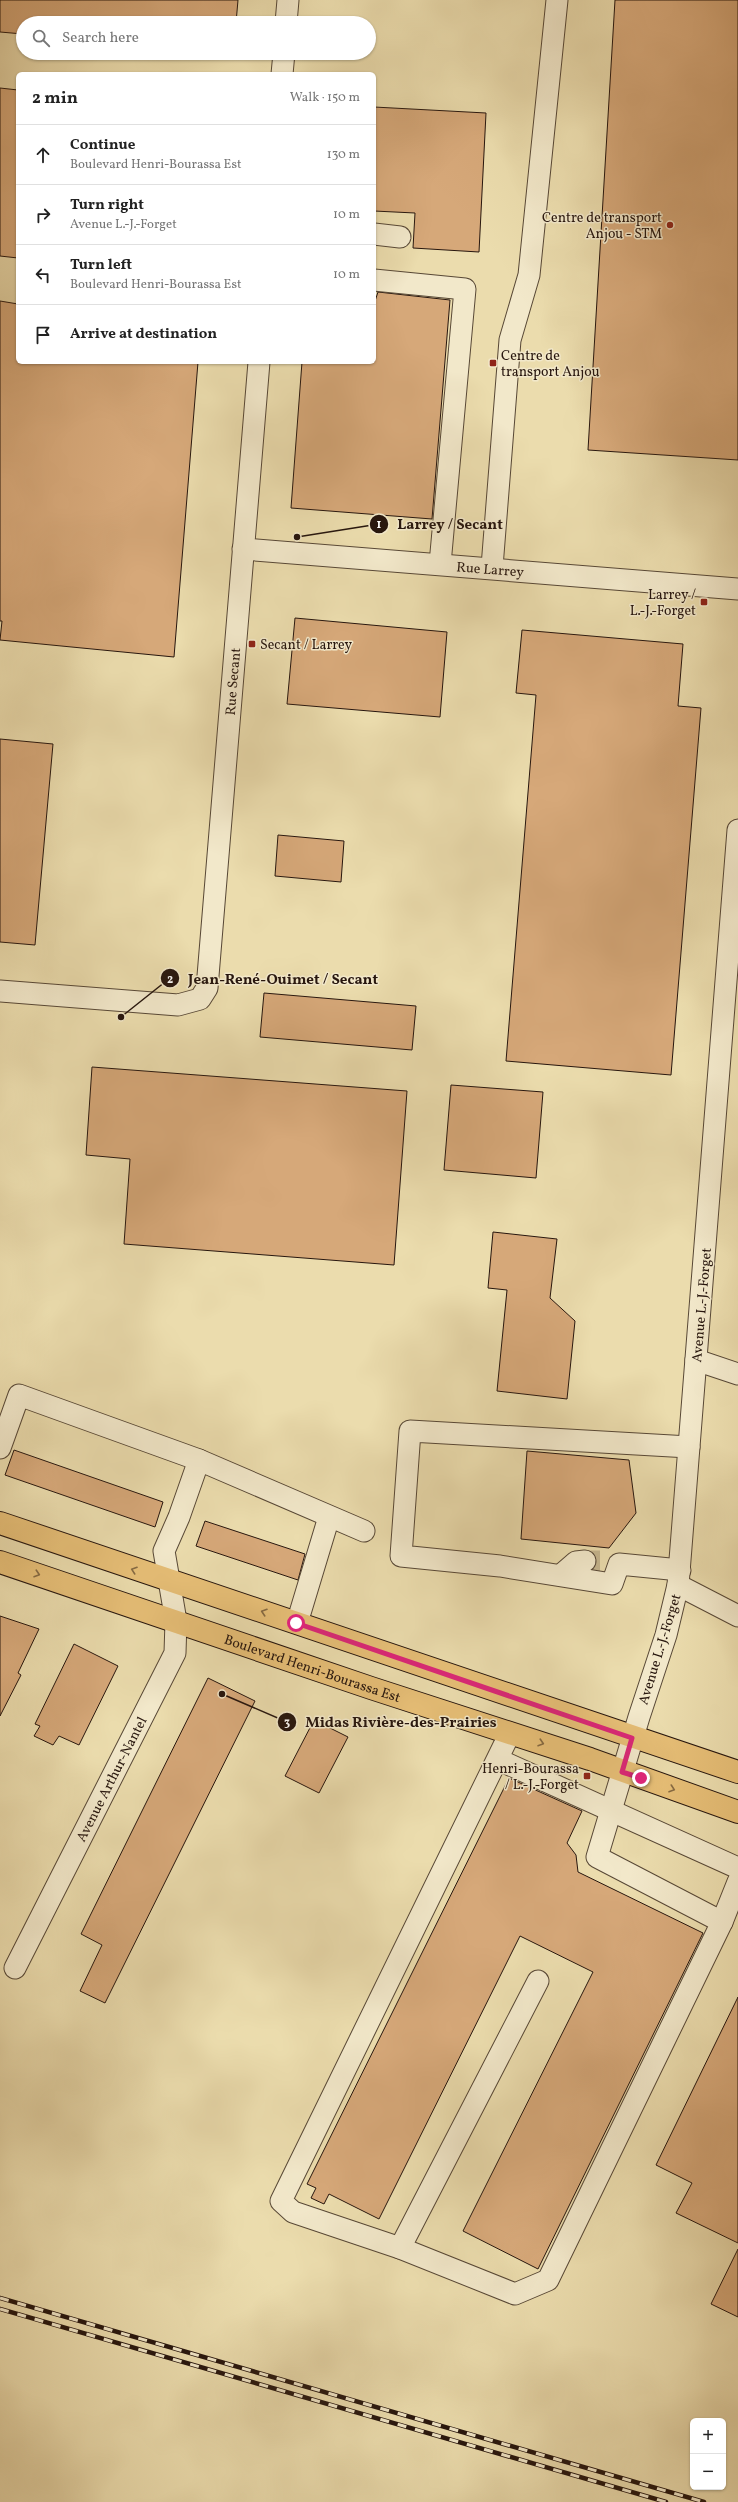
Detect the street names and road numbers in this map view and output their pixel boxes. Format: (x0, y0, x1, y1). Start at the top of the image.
street label: Rue Larrey (456, 558, 525, 583)
street label: Rue Secant (222, 647, 246, 716)
street label: Avenue L.-J.-Forget (688, 1247, 717, 1363)
street label: Avenue L.-J.-Forget (635, 1592, 686, 1707)
street label: Boulevard Henri-Bourassa Est (221, 1631, 403, 1708)
street label: Avenue Arthur-Nantel (73, 1714, 152, 1846)

